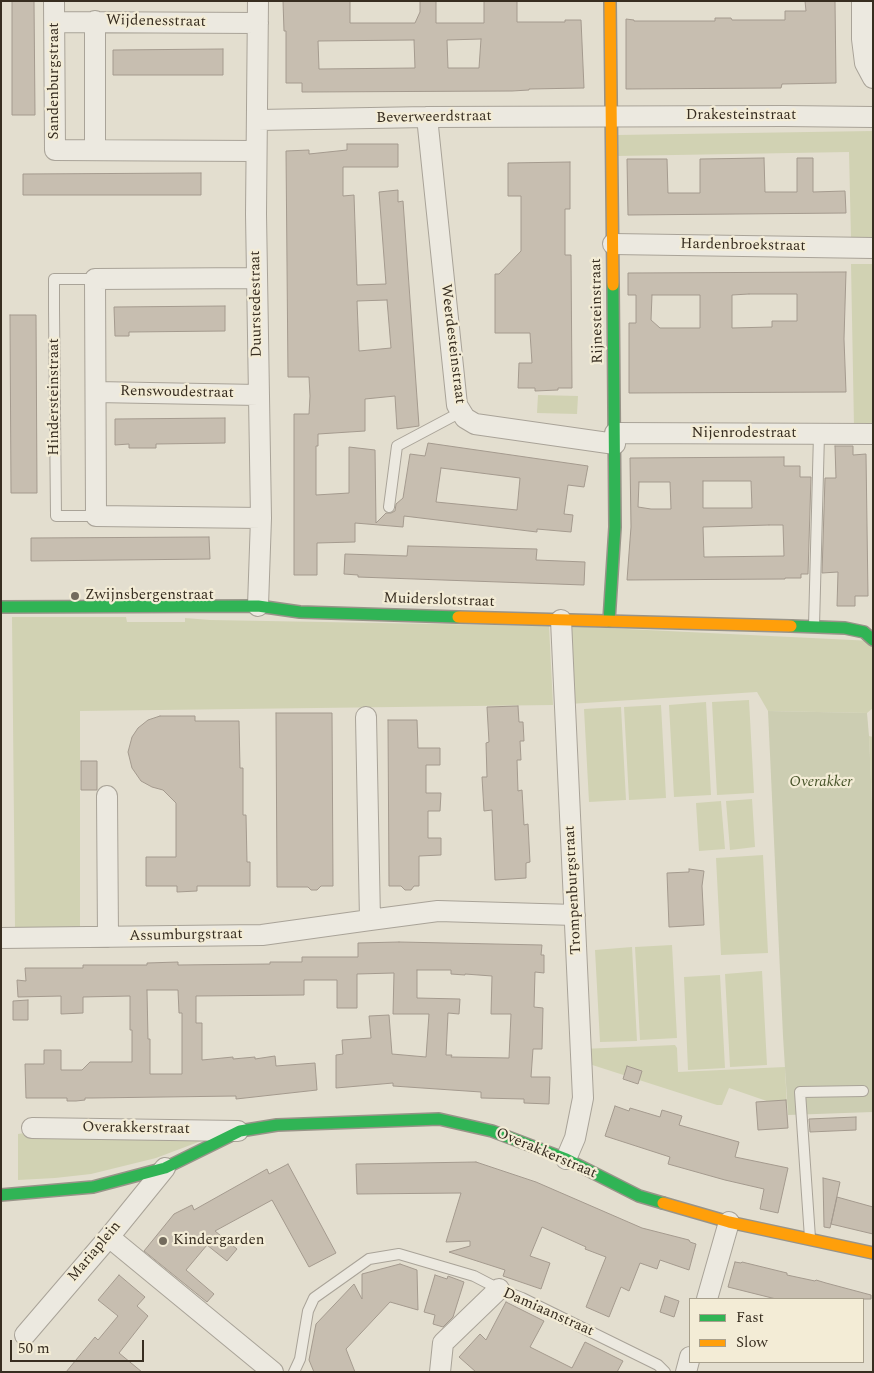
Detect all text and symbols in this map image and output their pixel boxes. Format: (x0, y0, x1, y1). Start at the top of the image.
street label: Wijdenesstraat (106, 12, 206, 32)
street label: Sandenburgstraat (46, 22, 64, 140)
street label: Drakesteinstraat (686, 107, 796, 125)
street label: Beverweerdstraat (376, 108, 492, 128)
street label: Hardenbroekstraat (680, 236, 806, 256)
street label: Duurstedestraat (247, 250, 267, 358)
street label: Rijnesteinstraat (588, 258, 608, 364)
street label: Weerdesteinstraat (436, 283, 468, 405)
street label: Hindersteinstraat (46, 338, 64, 456)
street label: Renswoudestraat (120, 383, 234, 403)
street label: Nijenrodestraat (691, 425, 797, 443)
place label: Zwijnsbergenstraat (85, 587, 214, 605)
marker: Zwijnsbergenstraat (69, 590, 81, 602)
street label: Muiderslotstraat (383, 590, 495, 612)
park label: Overakker (789, 774, 853, 792)
street label: Trompenburgstraat (562, 825, 586, 955)
street label: Assumburgstraat (129, 926, 243, 946)
street label: Overakkerstraat (82, 1119, 190, 1139)
street label: Overakkerstraat (493, 1125, 599, 1183)
street label: Mariaplein (65, 1218, 125, 1286)
place label: Kindergarden (173, 1232, 264, 1250)
marker: Kindergarden (157, 1235, 169, 1247)
street label: Damiaanstraat (500, 1285, 596, 1341)
legend (689, 1298, 864, 1363)
text: Fast (736, 1306, 764, 1329)
scale bar (12, 1330, 146, 1362)
text: Slow (736, 1331, 768, 1354)
text: 50 m (18, 1337, 50, 1360)

